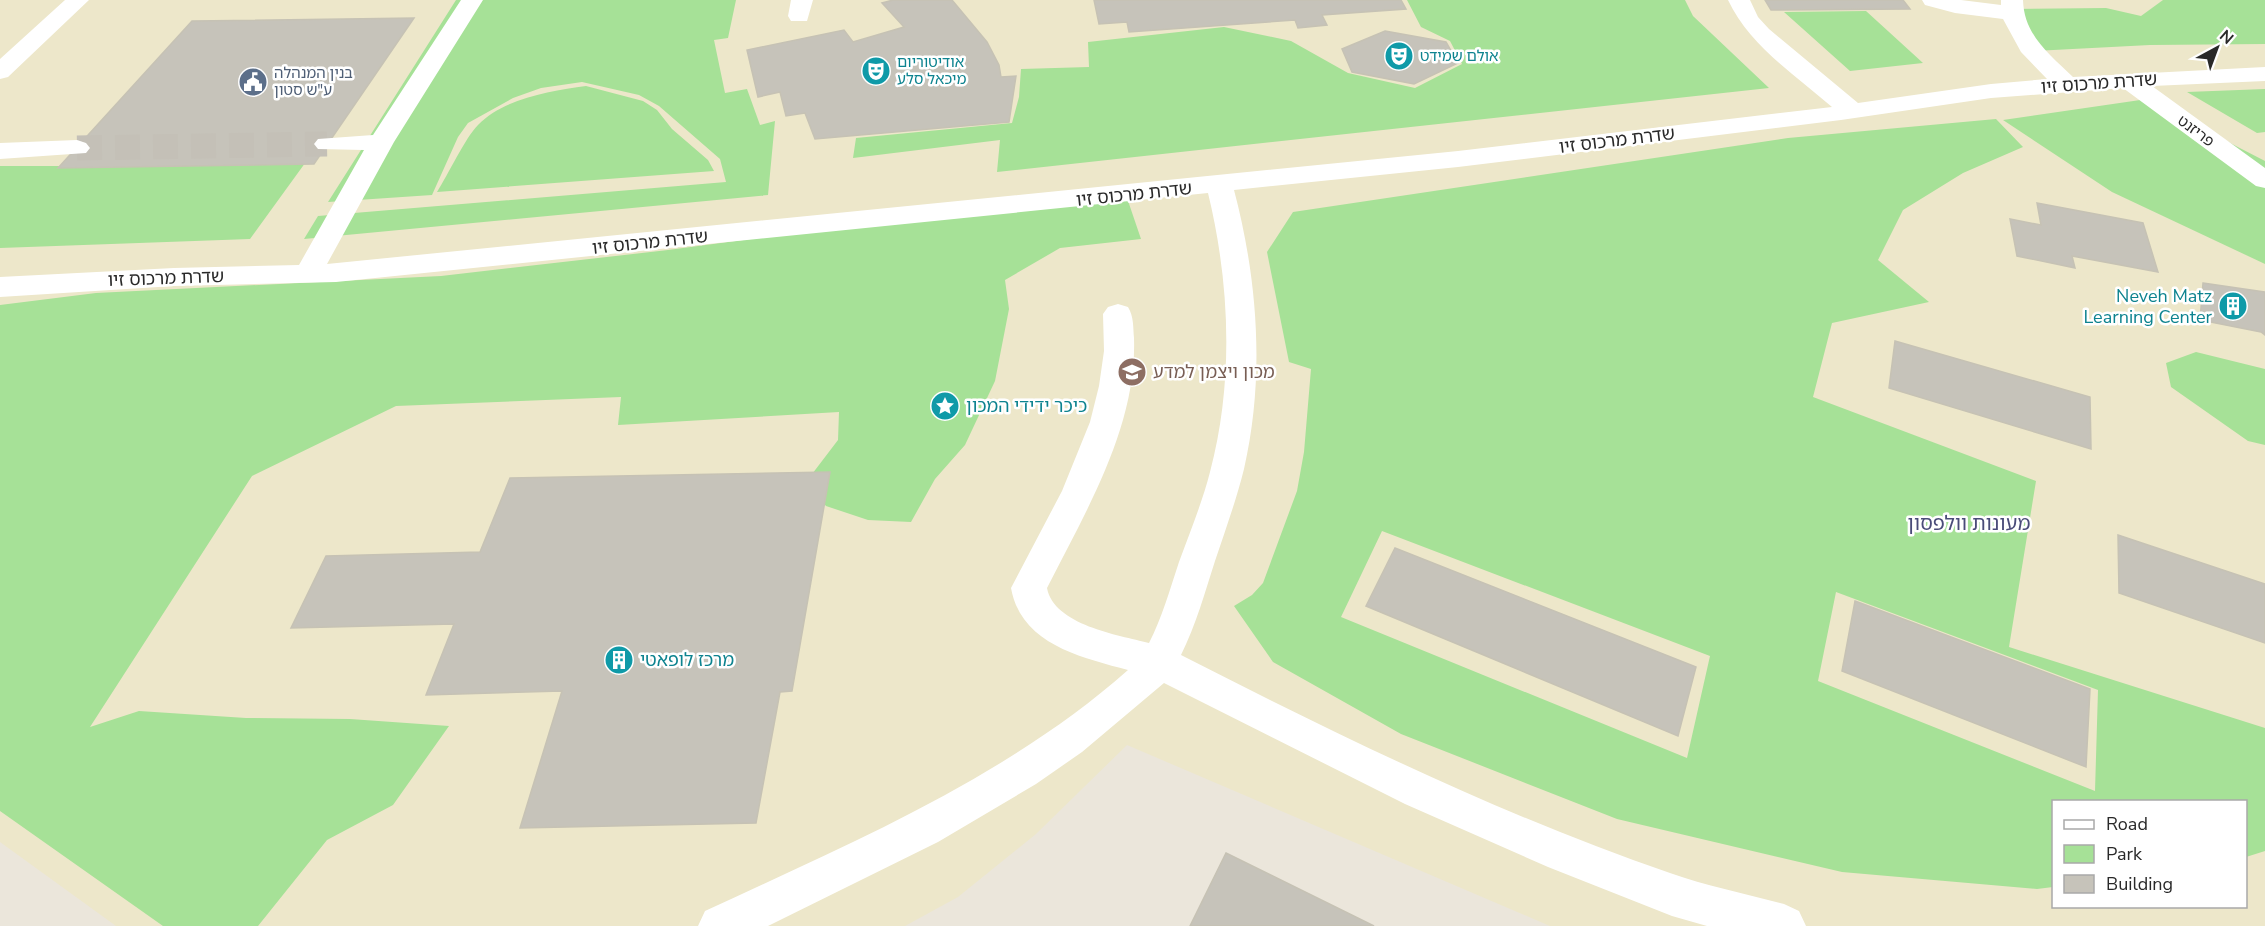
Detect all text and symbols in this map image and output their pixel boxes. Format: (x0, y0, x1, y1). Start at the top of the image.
north arrow (2187, 18, 2247, 78)
text: N (2214, 25, 2238, 50)
theatre icon: אולם שמידט (1383, 40, 1415, 72)
place label: אולם שמידט (1420, 46, 1499, 66)
place label: אודיטוריום מיכאל סלע (897, 52, 966, 89)
theatre icon: אודיטוריום מיכאל סלע (860, 55, 892, 87)
place label: בנין המנהלה ע"ש סטון (274, 63, 353, 100)
public building icon: בנין המנהלה ע"ש סטון (237, 66, 269, 98)
street label: שדרת מרכוס זיו (2040, 67, 2158, 99)
street label: פריזנט (2174, 111, 2218, 151)
street label: שדרת מרכוס זיו (1558, 121, 1676, 159)
street label: שדרת מרכוס זיו (1075, 176, 1193, 212)
street label: שדרת מרכוס זיו (591, 224, 709, 260)
street label: שדרת מרכוס זיו (107, 264, 225, 292)
place label: Neveh Matz Learning Center (2083, 284, 2213, 329)
building icon: Neveh Matz Learning Center (2217, 290, 2249, 322)
school or university icon: מכון ויצמן למדע (1116, 356, 1148, 388)
place label: מכון ויצמן למדע (1153, 360, 1275, 384)
place icon: כיכר ידידי המכון (929, 390, 961, 422)
place label: כיכר ידידי המכון (966, 394, 1087, 418)
district label: מעונות וולפסון (1907, 510, 2031, 537)
building icon: מרכז לופאטי (603, 644, 635, 676)
place label: מרכז לופאטי (640, 648, 734, 672)
legend (2052, 800, 2247, 908)
text: Road (2106, 812, 2148, 836)
text: Park (2106, 842, 2143, 866)
text: Building (2106, 872, 2173, 896)

